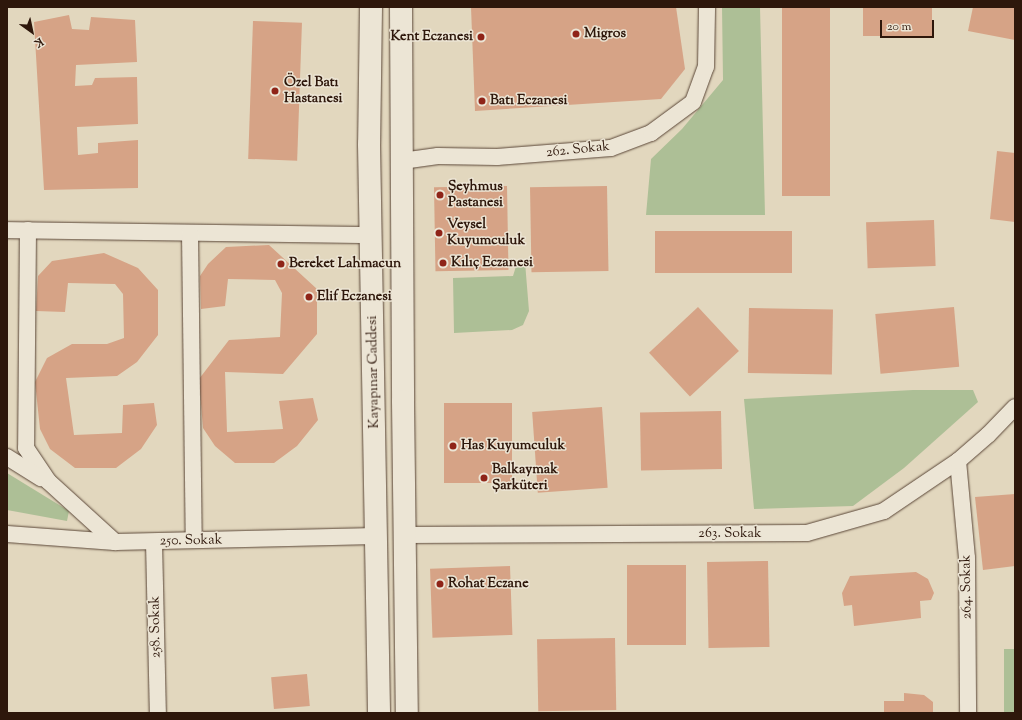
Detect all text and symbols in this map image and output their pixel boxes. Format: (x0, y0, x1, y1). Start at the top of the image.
north arrow (12, 12, 52, 52)
scale bar (882, 12, 936, 38)
text: 20 m (887, 18, 911, 36)
place label: Migros (584, 26, 626, 42)
place label: Kent Eczanesi (390, 29, 473, 45)
marker: Migros (571, 29, 581, 39)
marker: Kent Eczanesi (476, 32, 486, 42)
text: K (31, 33, 46, 51)
place label: Özel Batı Hastanesi (284, 75, 342, 108)
marker: Özel Batı Hastanesi (269, 85, 281, 97)
place label: Batı Eczanesi (490, 93, 568, 109)
marker: Batı Eczanesi (477, 96, 487, 106)
street label: 262. Sokak (545, 138, 611, 162)
place label: Şeyhmus Pastanesi (448, 179, 503, 212)
marker: Şeyhmus Pastanesi (435, 190, 445, 200)
place label: Veysel Kuyumculuk (447, 217, 525, 250)
marker: Veysel Kuyumculuk (434, 228, 444, 238)
place label: Kılıç Eczanesi (451, 255, 533, 271)
place label: Bereket Lahmacun (289, 256, 401, 272)
marker: Kılıç Eczanesi (438, 258, 448, 268)
marker: Bereket Lahmacun (276, 259, 286, 269)
place label: Elif Eczanesi (317, 289, 392, 305)
marker: Elif Eczanesi (304, 292, 314, 302)
street label: Kayapınar Caddesi (365, 315, 383, 429)
place label: Has Kuyumculuk (461, 438, 565, 454)
marker: Has Kuyumculuk (448, 441, 458, 451)
place label: Balkaymak Şarküteri (492, 462, 558, 494)
marker: Balkaymak Şarküteri (479, 473, 489, 483)
street label: 263. Sokak (698, 526, 762, 542)
street label: 250. Sokak (160, 532, 222, 550)
street label: 264. Sokak (958, 555, 976, 619)
place label: Rohat Eczane (448, 576, 529, 592)
marker: Rohat Eczane (435, 579, 445, 589)
street label: 258. Sokak (147, 596, 165, 658)

